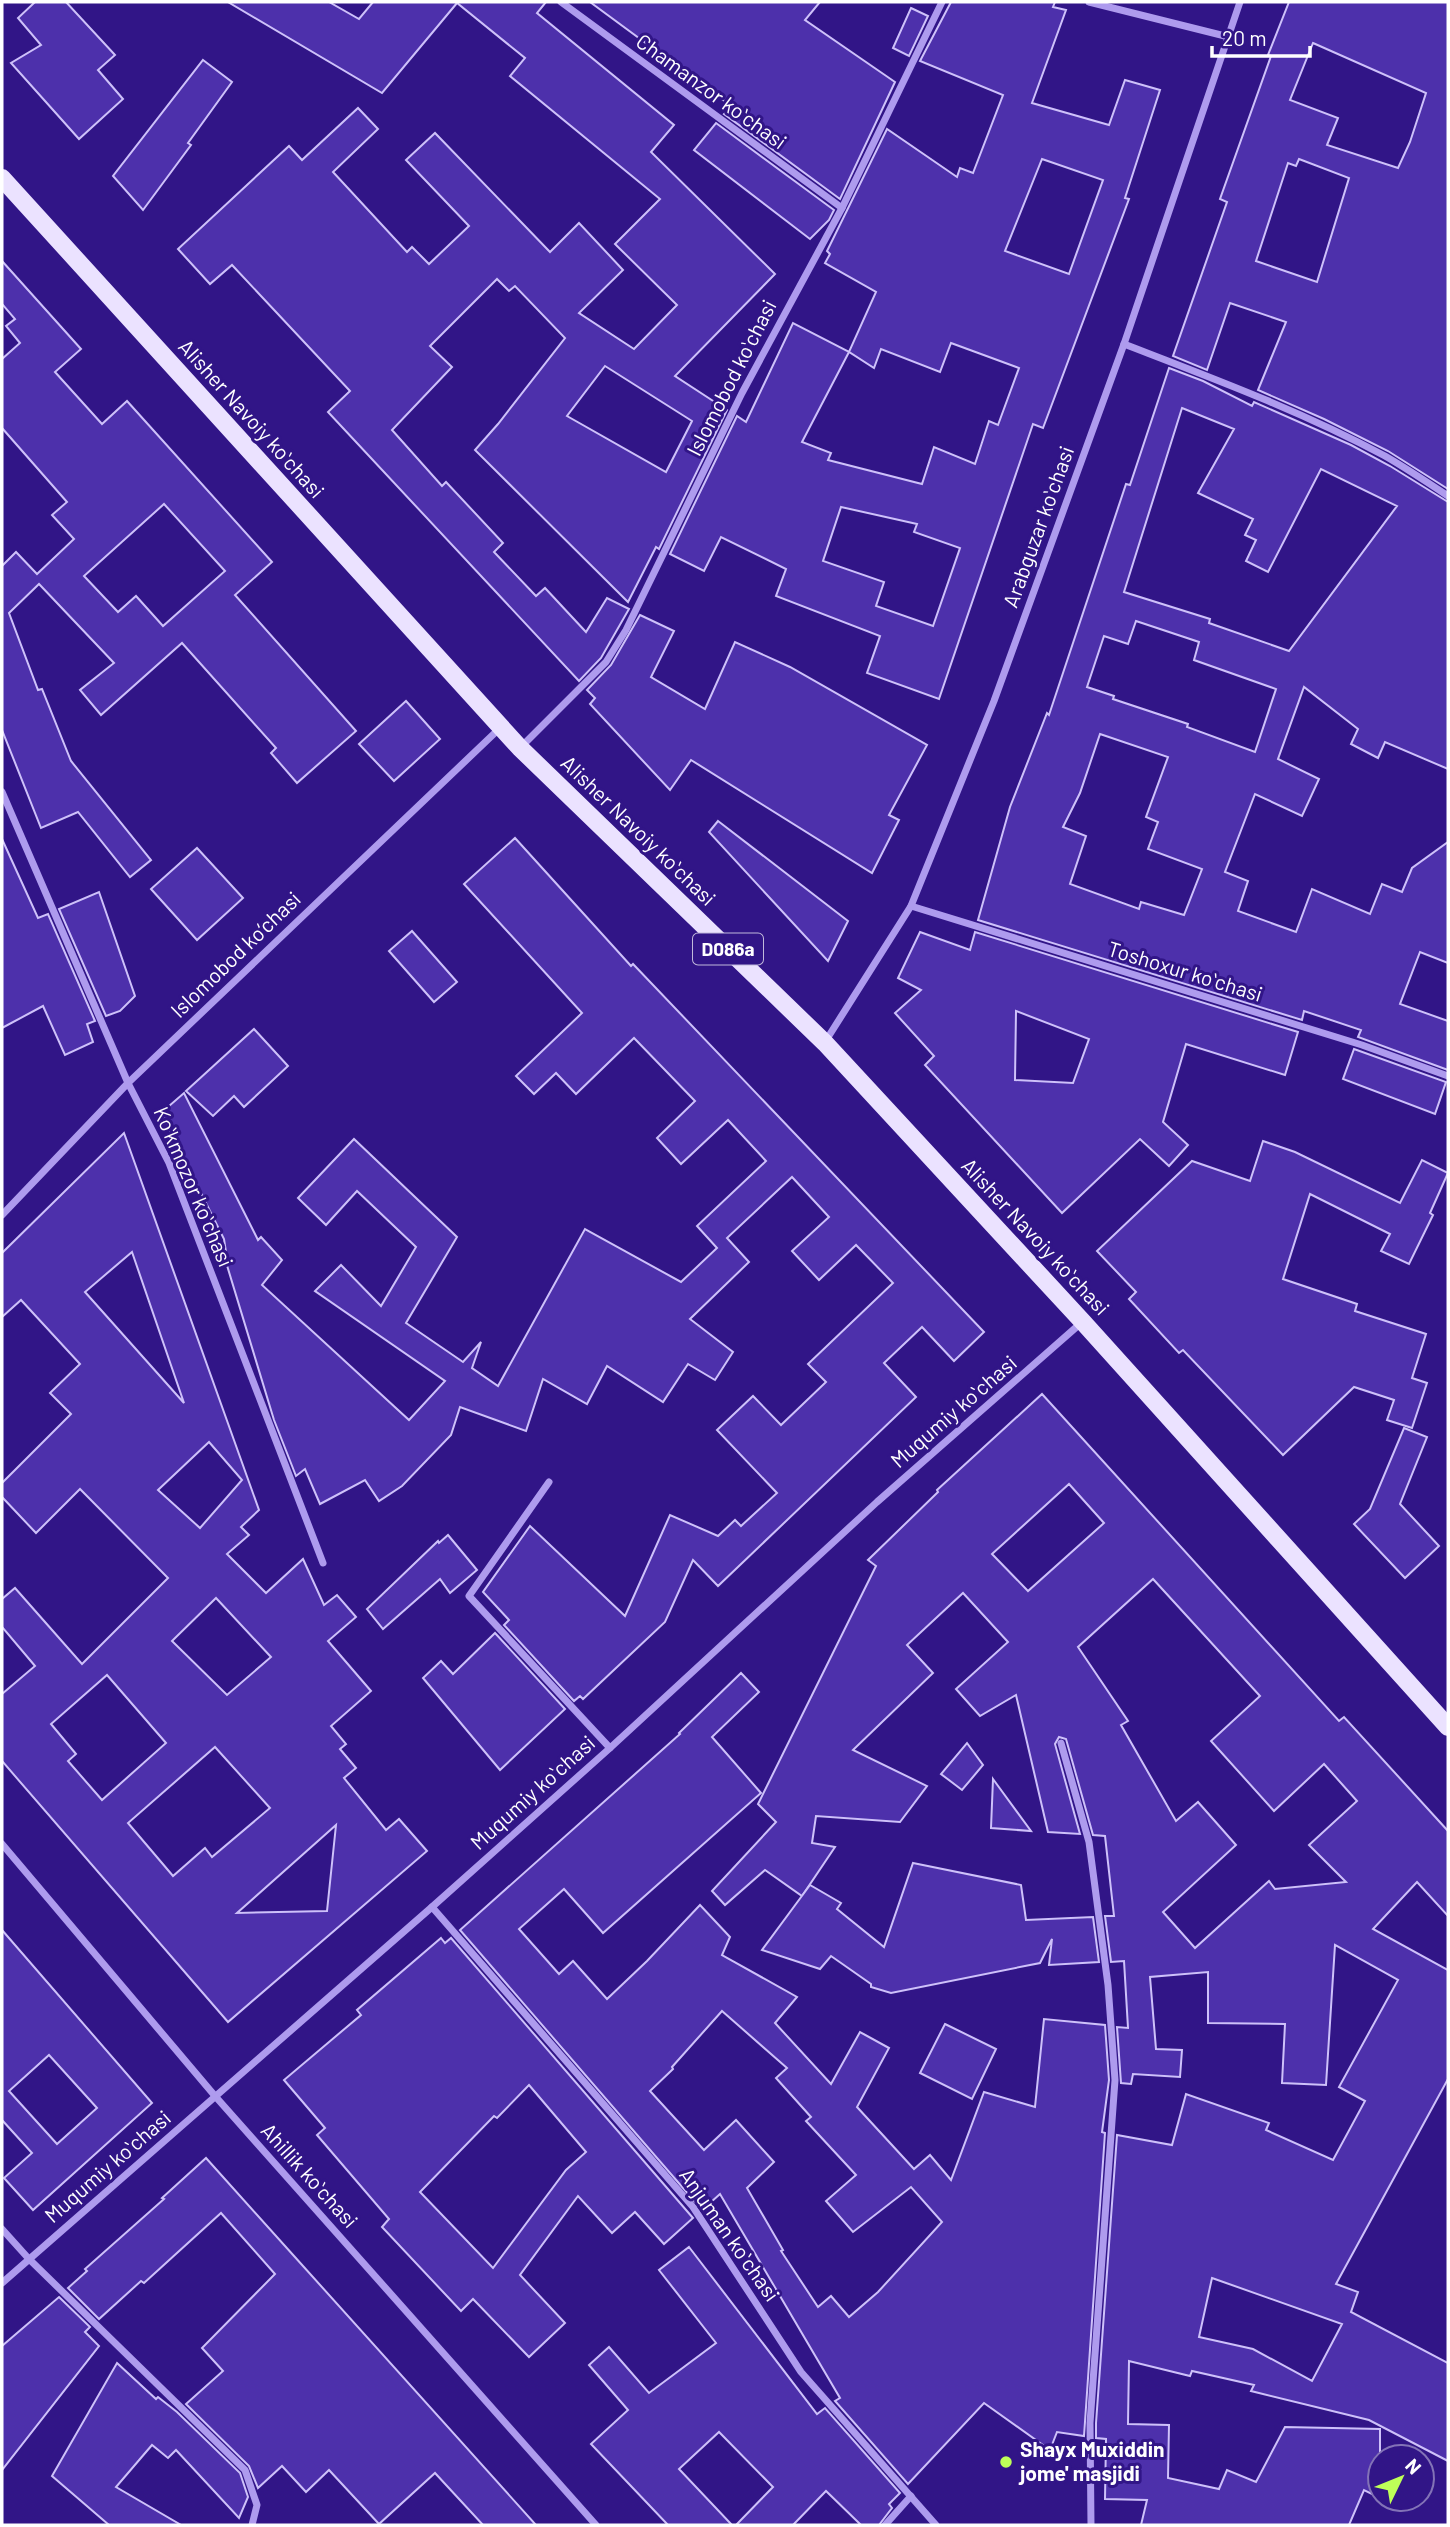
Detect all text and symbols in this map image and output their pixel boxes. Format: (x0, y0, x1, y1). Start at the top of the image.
scale bar (1212, 14, 1310, 58)
text: 20 m (1222, 25, 1267, 50)
street label: Chamanzor koʻchasi (632, 28, 792, 154)
street label: Islomobod koʻchasi (681, 295, 781, 460)
street label: Alisher Navoiy koʻchasi (174, 333, 330, 503)
street label: Arabguzar koʻchasi (997, 442, 1078, 611)
street label: Alisher Navoiy koʻchasi (557, 750, 722, 910)
street label: Islomobod ko‘chasi (165, 886, 305, 1022)
road number: D086a (693, 934, 763, 965)
street label: Toshoxur koʻchasi (1105, 935, 1266, 1006)
street label: Koʻkmozor koʻchasi (149, 1103, 239, 1270)
street label: Alisher Navoiy koʻchasi (957, 1152, 1115, 1320)
street label: Muqumiy koʻchasi (885, 1349, 1021, 1472)
street label: Muqumiy koʻchasi (465, 1730, 599, 1854)
street label: Muqumiy koʻchasi (39, 2104, 175, 2227)
street label: Ahillik koʻchasi (257, 2118, 364, 2232)
street label: Anjuman koʻchasi (675, 2163, 786, 2306)
place label: Shayx Muxiddin jome' masjidi (1018, 2436, 1165, 2485)
north arrow (1366, 2443, 1436, 2513)
marker: Shayx Muxiddin jome' masjidi (998, 2454, 1014, 2470)
text: N (1401, 2454, 1427, 2479)

